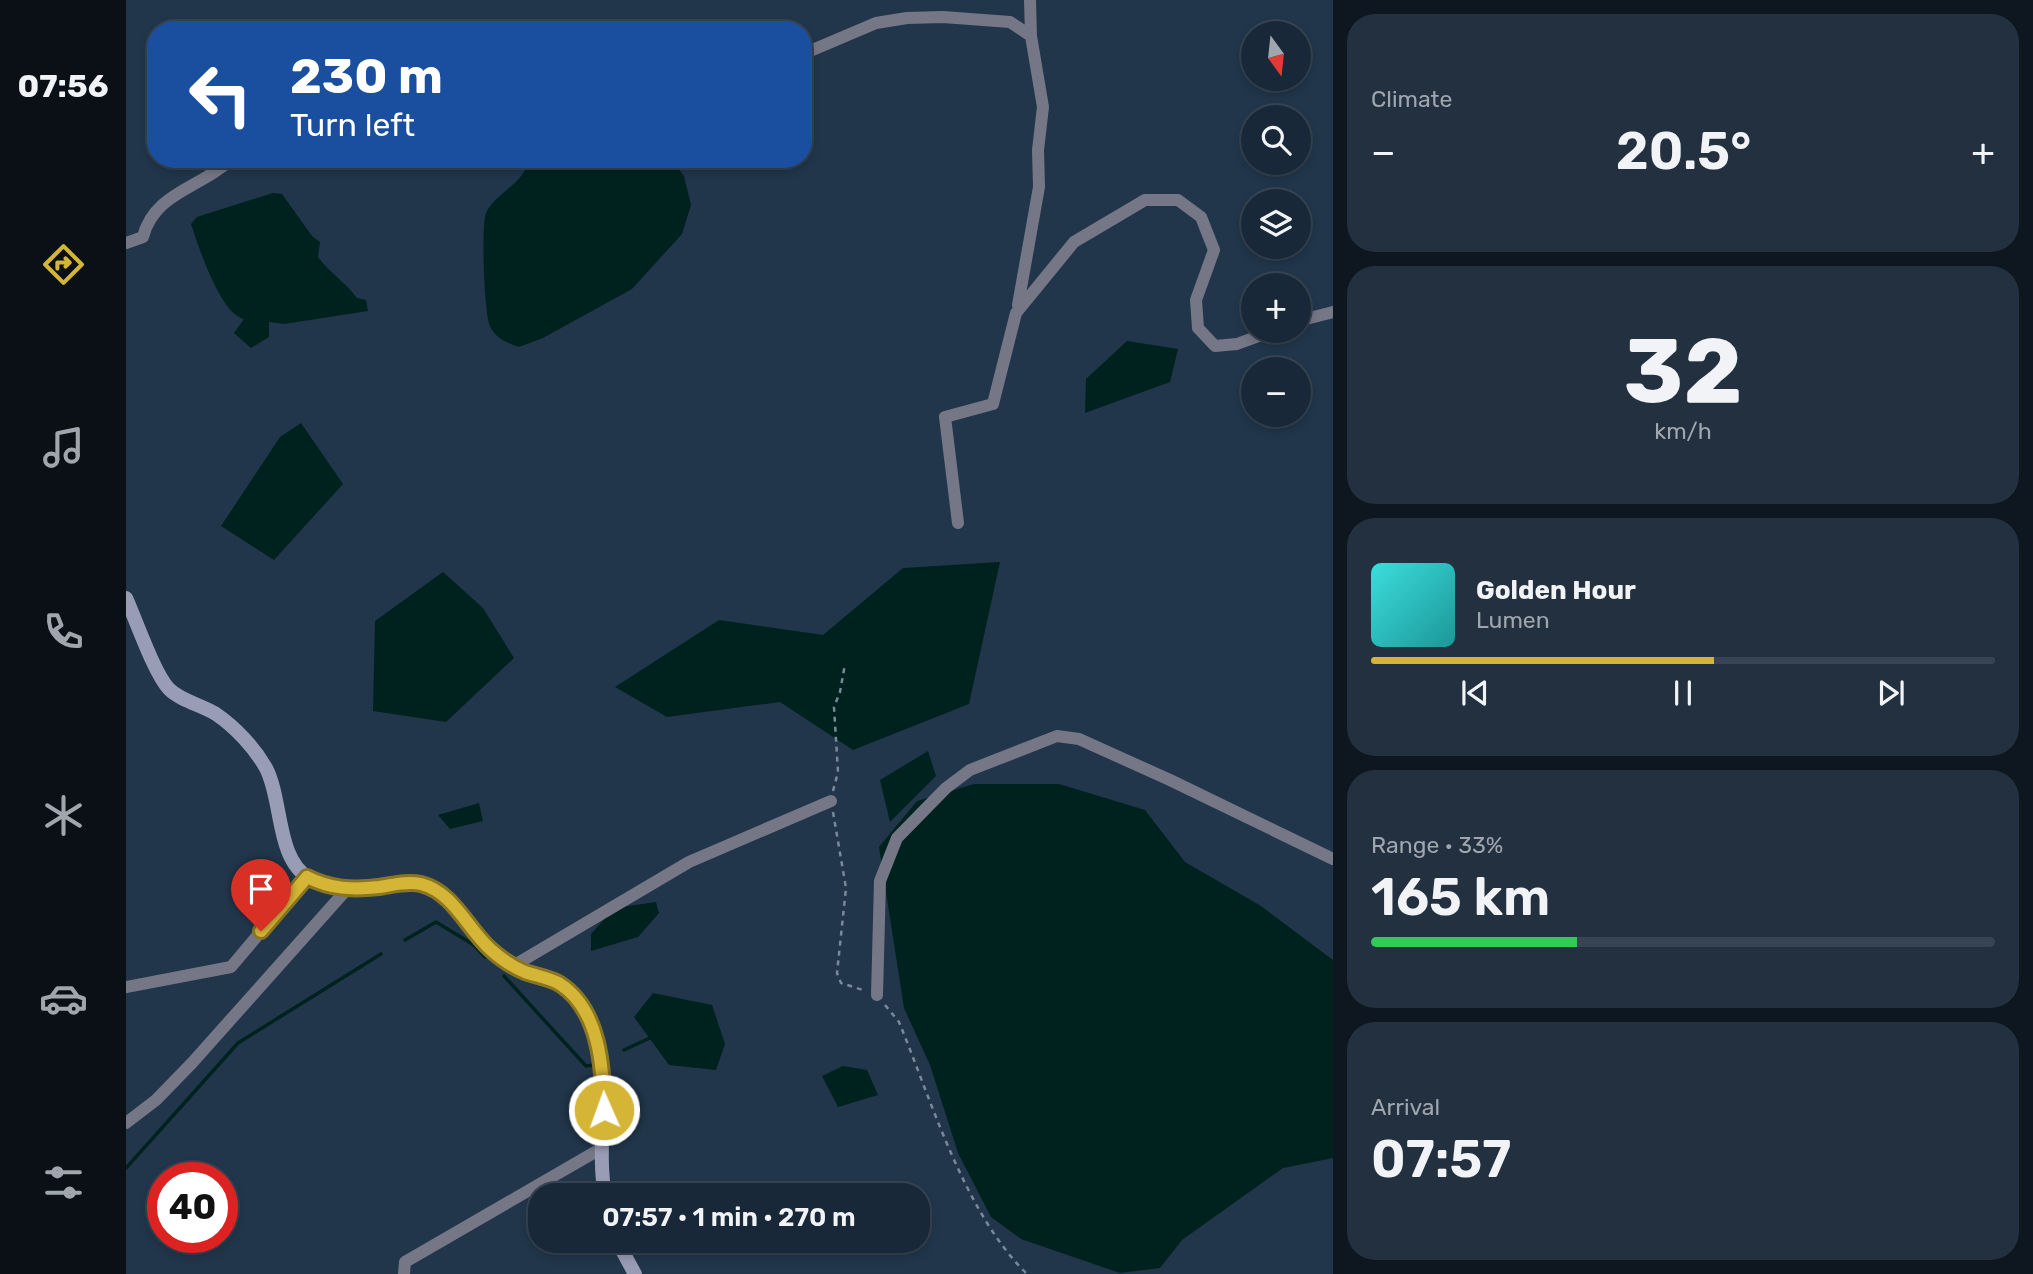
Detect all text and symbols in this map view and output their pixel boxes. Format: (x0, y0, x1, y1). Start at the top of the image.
north arrow (1241, 21, 1311, 91)
map controls (1241, 21, 1311, 427)
text: 230 m (290, 47, 443, 105)
icon: left (175, 49, 266, 140)
text: 07:56 (18, 67, 108, 105)
text: Climate (1371, 85, 1452, 113)
button: search (1241, 105, 1311, 175)
text: Turn left (290, 106, 415, 144)
text: 20.5° (1616, 120, 1751, 182)
text: − (1371, 129, 1396, 175)
text: + (1971, 129, 1995, 175)
button: layers (1241, 189, 1311, 259)
icon: directions (39, 240, 88, 289)
button: + (1241, 273, 1311, 343)
text: 32 (1623, 317, 1743, 425)
button: − (1241, 357, 1311, 427)
text: km/h (1654, 417, 1712, 445)
icon: music (39, 423, 88, 472)
text: Golden Hour (1476, 575, 1636, 606)
text: Lumen (1476, 606, 1550, 634)
icon: phone (39, 607, 88, 656)
icon: previous (1456, 674, 1494, 712)
icon: pause (1664, 674, 1702, 712)
icon: next (1872, 674, 1910, 712)
icon: climate (39, 791, 88, 840)
text: Range · 33% (1371, 831, 1503, 859)
pin (231, 859, 291, 931)
text: 165 km (1371, 866, 1550, 928)
icon: arrive (242, 870, 280, 908)
icon: car (39, 974, 88, 1023)
position arrow (567, 1073, 641, 1147)
text: Arrival (1371, 1093, 1440, 1121)
text: 07:57 (1371, 1128, 1511, 1190)
icon: filters (39, 1158, 88, 1207)
speed limit sign: 40 (147, 1162, 238, 1253)
text: 07:57 · 1 min · 270 m (602, 1202, 856, 1233)

